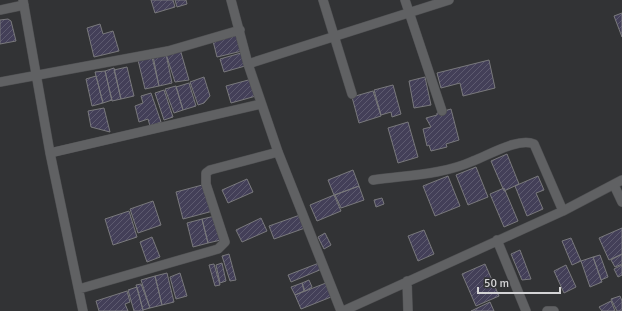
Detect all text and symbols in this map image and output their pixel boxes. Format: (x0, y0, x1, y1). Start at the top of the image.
scale bar (478, 269, 560, 295)
text: 50 m (484, 276, 509, 291)

